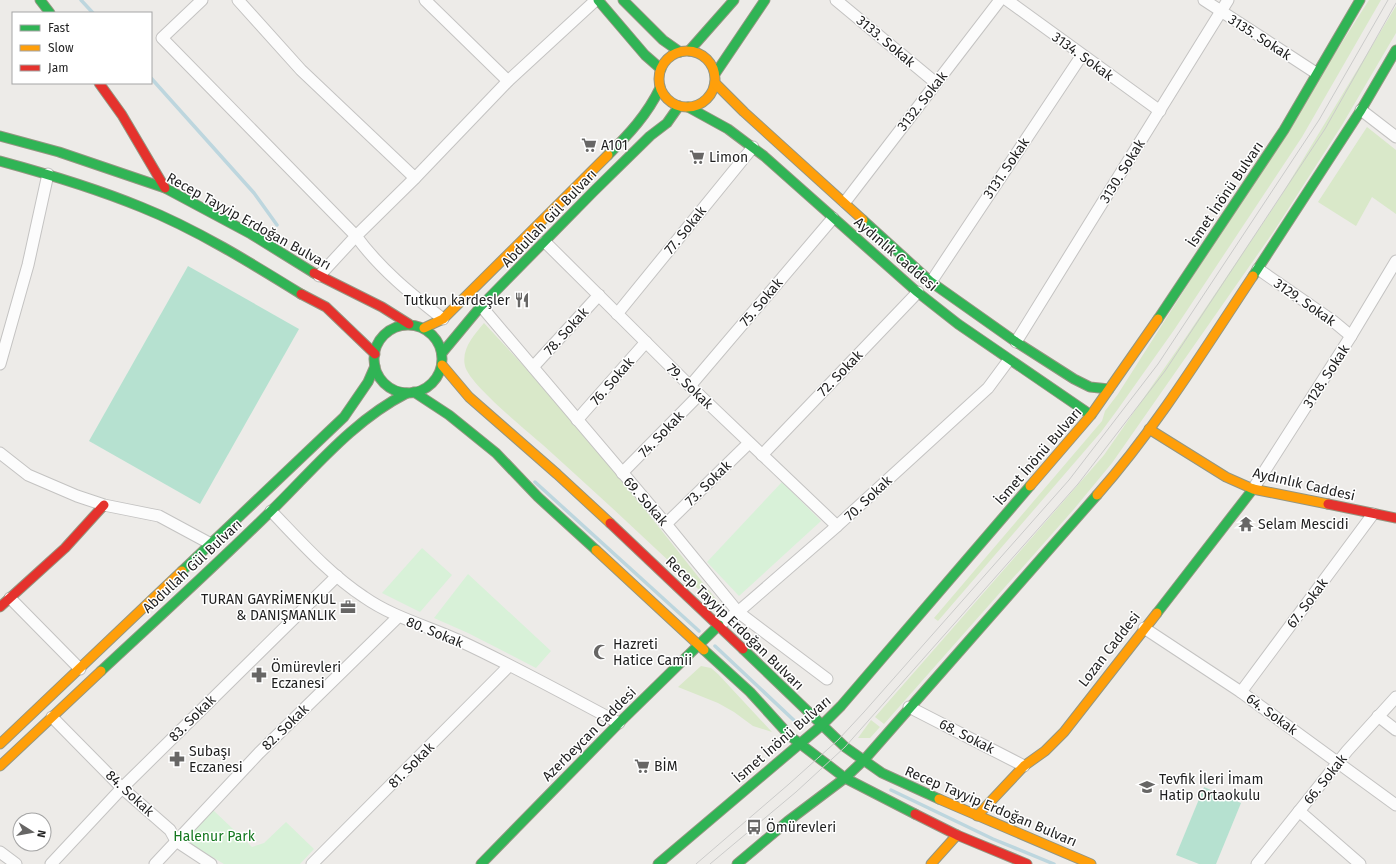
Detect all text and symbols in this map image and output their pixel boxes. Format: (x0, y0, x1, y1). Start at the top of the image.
street label: 3135. Sokak (1225, 11, 1295, 64)
legend (12, 12, 152, 84)
street label: 3133. Sokak (853, 12, 919, 71)
text: Fast (48, 21, 70, 35)
street label: 3134. Sokak (1049, 28, 1117, 85)
text: Slow (48, 41, 74, 55)
text: Jam (48, 61, 68, 75)
street label: 3132. Sokak (894, 67, 951, 135)
street label: 3131. Sokak (980, 134, 1034, 202)
street label: 3130. Sokak (1096, 135, 1149, 206)
supermarket icon: A101 (580, 136, 598, 154)
place label: A101 (601, 137, 628, 154)
street label: İsmet İnönü Bulvarı (1183, 138, 1267, 250)
supermarket icon: Limon (688, 148, 706, 166)
place label: Limon (709, 149, 748, 166)
street label: Abdullah Gül Bulvarı (498, 166, 600, 271)
street label: Recep Tayyip Erdoğan Bulvarı (164, 169, 334, 274)
street label: 77. Sokak (661, 202, 710, 258)
street label: Aydınlık Caddesi (851, 214, 941, 295)
street label: 75. Sokak (736, 274, 787, 330)
street label: 3129. Sokak (1271, 275, 1340, 330)
restaurant icon: Tutkun kardeşler (513, 291, 531, 309)
place label: Tutkun kardeşler (404, 292, 511, 309)
street label: 78. Sokak (541, 303, 593, 359)
street label: 3128. Sokak (1300, 341, 1354, 411)
street label: 72. Sokak (814, 346, 867, 400)
street label: 76. Sokak (587, 353, 638, 409)
street label: 79. Sokak (663, 360, 717, 413)
street label: İsmet İnönü Bulvarı (991, 403, 1085, 509)
street label: 74. Sokak (635, 407, 688, 461)
street label: 73. Sokak (682, 457, 736, 510)
street label: Aydınlık Caddesi (1251, 464, 1357, 505)
street label: 70. Sokak (841, 472, 896, 525)
street label: 69. Sokak (620, 473, 672, 530)
temple icon: Selam Mescidi (1237, 515, 1255, 533)
street label: Abdullah Gül Bulvarı (139, 516, 246, 617)
place label: Selam Mescidi (1258, 516, 1349, 533)
street label: Recep Tayyip Erdoğan Bulvarı (662, 553, 807, 694)
street label: 67. Sokak (1283, 574, 1332, 632)
place label: TURAN GAYRİMENKUL & DANIŞMANLIK (201, 590, 337, 624)
office icon: TURAN GAYRİMENKUL & DANIŞMANLIK (339, 598, 357, 616)
street label: Lozan Caddesi (1075, 608, 1144, 690)
street label: 80. Sokak (404, 613, 467, 652)
place label: Hazreti Hatice Camii (613, 636, 692, 669)
mosque icon: Hazreti Hatice Camii (592, 643, 610, 661)
place label: Ömürevleri Eczanesi (271, 658, 341, 692)
pharmacy icon: Ömürevleri Eczanesi (250, 666, 268, 684)
street label: Azerbeycan Caddesi (539, 684, 640, 785)
street label: 64. Sokak (1243, 690, 1301, 739)
street label: 83. Sokak (165, 691, 220, 745)
street label: İsmet İnönü Bulvarı (729, 692, 835, 786)
street label: 82. Sokak (258, 700, 313, 754)
street label: 68. Sokak (936, 715, 998, 758)
street label: 81. Sokak (385, 738, 438, 792)
place label: Subaşı Eczanesi (189, 743, 243, 776)
pharmacy icon: Subaşı Eczanesi (168, 750, 186, 768)
street label: 66. Sokak (1300, 750, 1351, 808)
supermarket icon: BİM (633, 757, 651, 775)
place label: BİM (654, 757, 678, 775)
street label: Recep Tayyip Erdoğan Bulvarı (902, 762, 1079, 850)
street label: 84. Sokak (102, 767, 158, 821)
place label: Tevfik İleri İmam Hatip Ortaokulu (1159, 770, 1263, 804)
school or university icon: Tevfik İleri İmam Hatip Ortaokulu (1138, 778, 1156, 796)
north arrow (12, 812, 52, 852)
bus stop icon: Ömürevleri (745, 818, 763, 836)
place label: Ömürevleri (766, 818, 836, 836)
park label: Halenur Park (173, 828, 256, 845)
text: N (34, 829, 48, 839)

